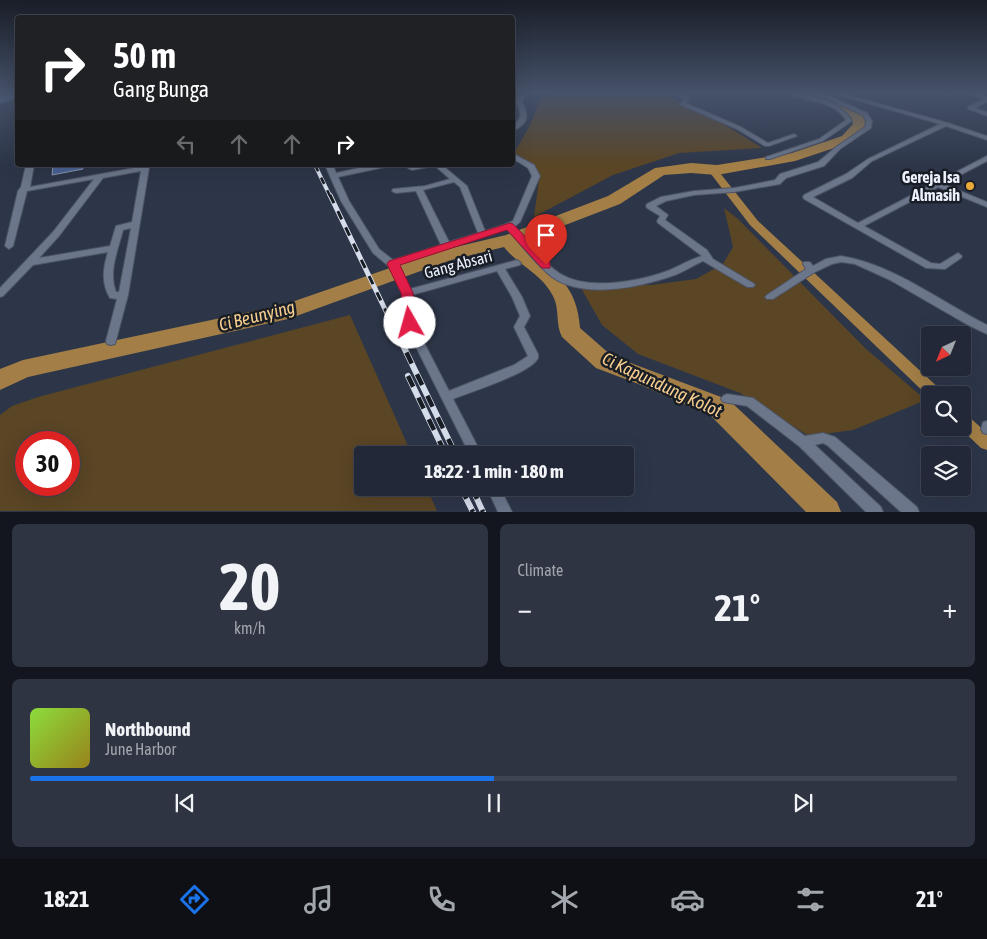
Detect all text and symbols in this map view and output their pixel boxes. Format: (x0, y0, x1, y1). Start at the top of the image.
icon: right (30, 35, 95, 100)
text: 50 m (113, 35, 176, 75)
text: Gang Bunga (113, 76, 209, 102)
icon: left (172, 130, 200, 158)
icon: ahead (225, 130, 253, 158)
icon: ahead (278, 130, 306, 158)
icon: right (331, 130, 359, 158)
place label: Gereja Isa Almasih (902, 168, 960, 204)
marker: Gereja Isa Almasih (964, 180, 976, 192)
pin (525, 214, 567, 265)
icon: arrive (532, 221, 560, 249)
street label: Gang Absari (422, 246, 494, 283)
water label: Ci Beunying (217, 296, 297, 335)
position arrow (383, 296, 435, 348)
north arrow (921, 326, 971, 376)
map controls (921, 326, 971, 496)
water label: Ci Kapundung Kolot (599, 348, 726, 422)
button: search (921, 386, 971, 436)
speed limit sign: 30 (15, 431, 80, 496)
button: layers (921, 446, 971, 496)
text: 18:22 · 1 min · 180 m (424, 460, 564, 482)
text: 20 (219, 549, 280, 624)
text: Climate (518, 561, 563, 579)
text: 21° (714, 586, 760, 629)
text: − (518, 592, 532, 624)
text: + (942, 592, 957, 624)
text: km/h (234, 619, 266, 637)
text: Northbound (105, 718, 191, 740)
text: June Harbor (105, 740, 176, 758)
icon: previous (171, 789, 199, 817)
icon: pause (480, 789, 508, 817)
icon: next (789, 789, 817, 817)
icon: directions (177, 882, 212, 917)
icon: music (301, 882, 336, 917)
icon: phone (424, 882, 459, 917)
icon: climate (547, 882, 582, 917)
icon: car (670, 882, 705, 917)
icon: filters (793, 882, 828, 917)
text: 18:21 (44, 886, 89, 912)
text: 21° (916, 886, 943, 912)

